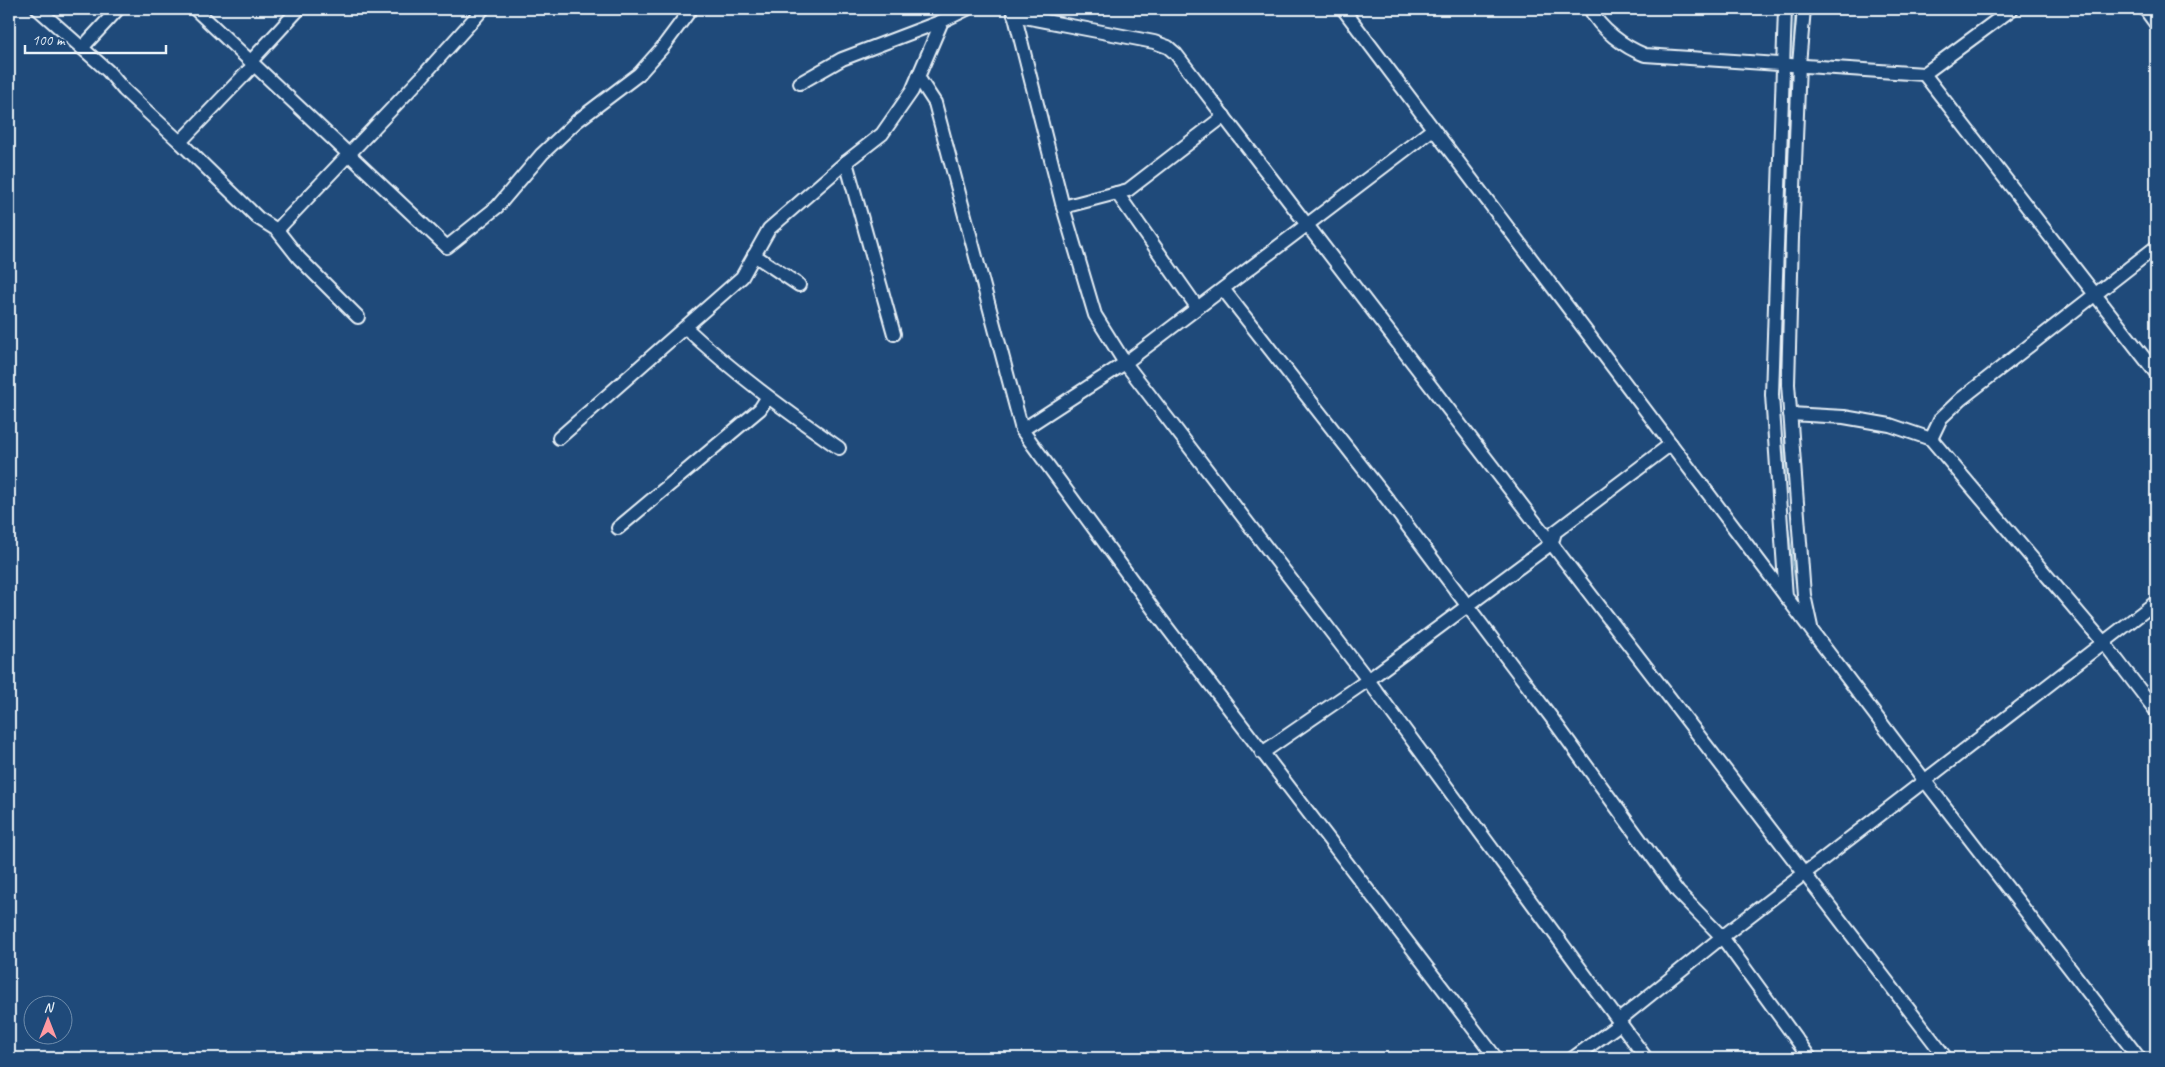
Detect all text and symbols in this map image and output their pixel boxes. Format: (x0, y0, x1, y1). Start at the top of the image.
scale bar (25, 22, 166, 54)
text: 100 m (32, 31, 66, 50)
north arrow (22, 994, 72, 1044)
text: N (44, 999, 55, 1016)

